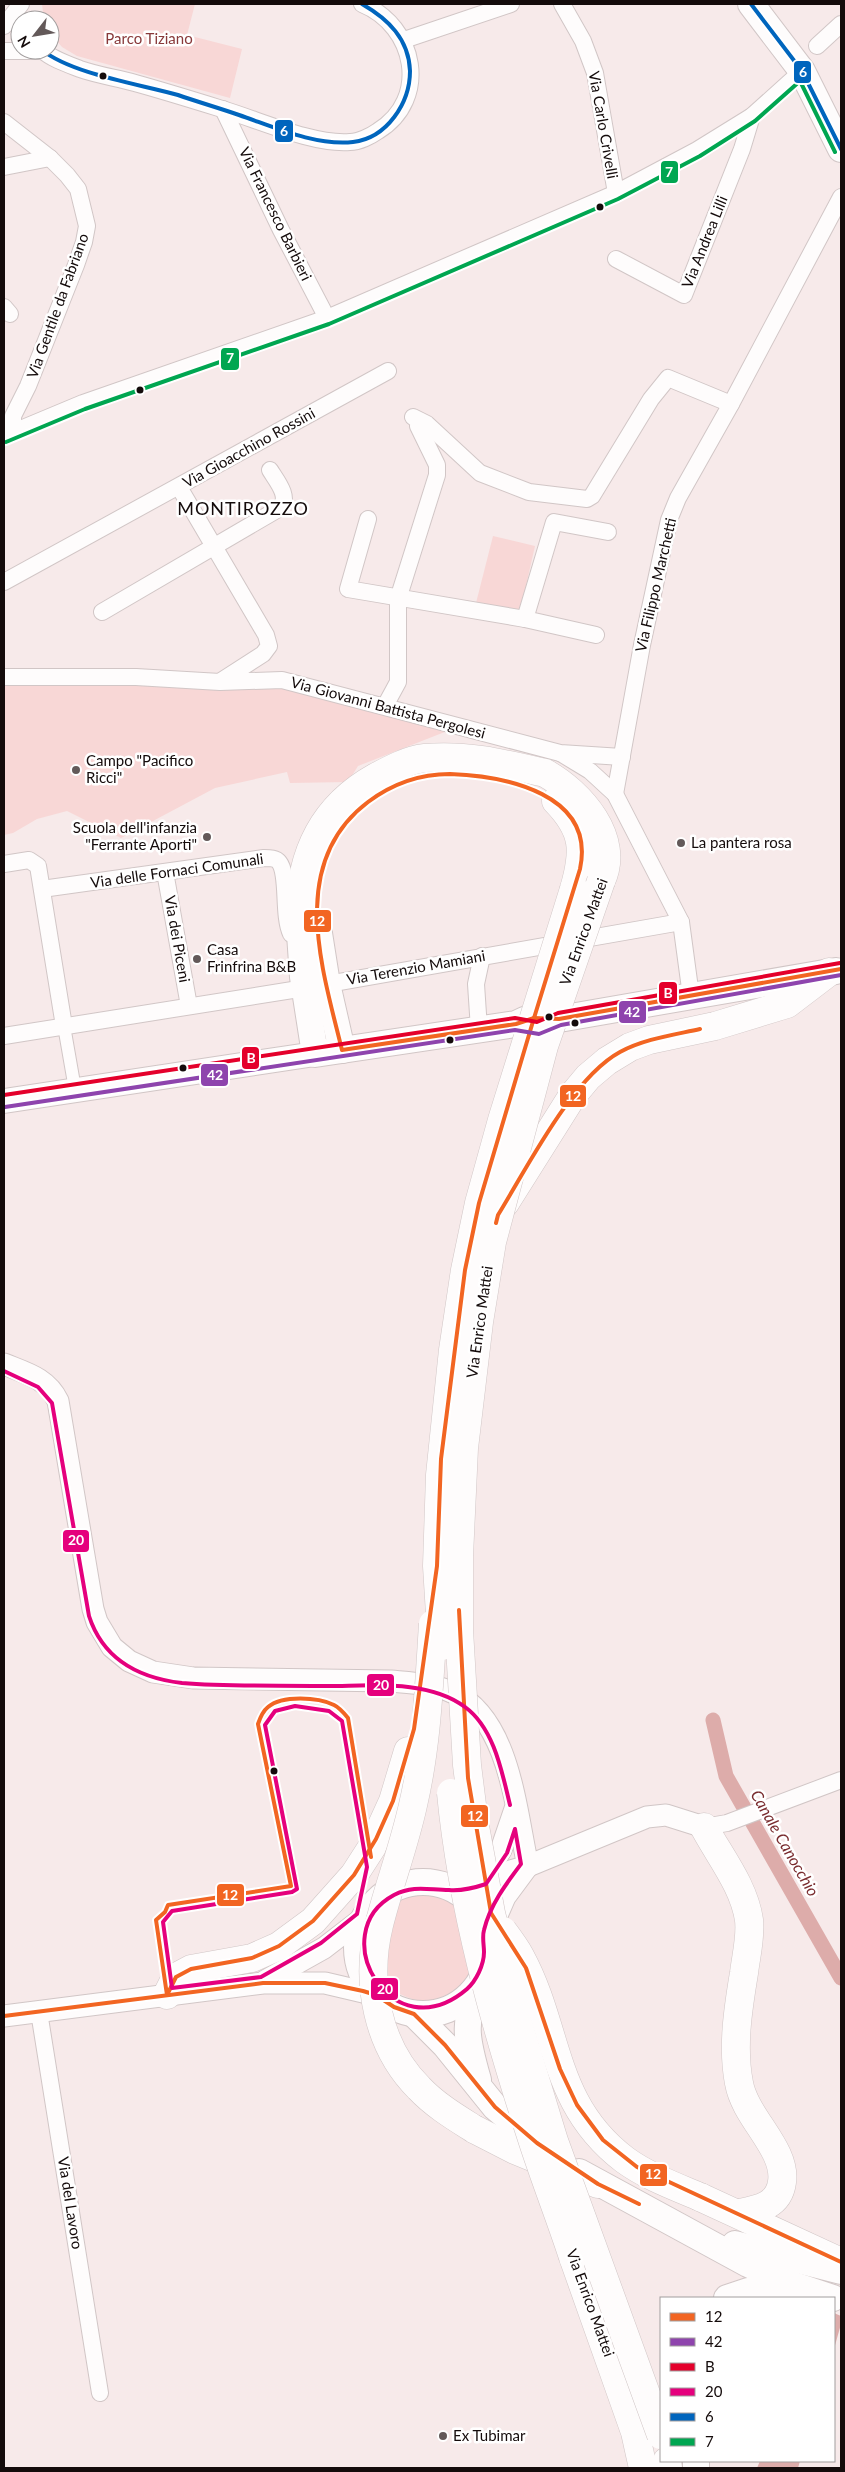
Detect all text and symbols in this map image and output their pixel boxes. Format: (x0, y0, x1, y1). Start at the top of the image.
north arrow (10, 10, 60, 60)
park label: Parco Tiziano (105, 29, 193, 47)
text: N (13, 33, 33, 51)
line badge: 6 (793, 60, 812, 84)
text: 6 (799, 63, 807, 80)
street label: Via Carlo Crivelli (586, 70, 622, 180)
unlabelled marker (98, 71, 108, 81)
line badge: 6 (274, 119, 294, 143)
text: 6 (280, 122, 288, 139)
street label: Via Francesco Barbieri (236, 144, 316, 283)
line badge: 7 (660, 160, 679, 184)
text: 7 (665, 163, 673, 180)
street label: Via Andrea Lilli (677, 193, 731, 290)
unlabelled marker (595, 202, 605, 212)
street label: Via Gentile da Fabriano (22, 231, 92, 381)
line badge: 7 (220, 347, 240, 371)
text: 7 (226, 349, 234, 366)
unlabelled marker (135, 385, 145, 395)
street label: Via Gioacchino Rossini (179, 403, 318, 491)
district label: MONTIROZZO (177, 497, 309, 519)
street label: Via Filippo Marchetti (631, 516, 679, 654)
street label: Via Giovanni Battista Pergolesi (289, 672, 488, 742)
place label: Campo "Pacifico Ricci" (86, 751, 193, 786)
marker: Campo "Pacifico Ricci" (70, 764, 82, 776)
place label: Scuola dell'infanzia "Ferrante Aporti" (73, 818, 197, 853)
marker: Scuola dell'infanzia "Ferrante Aporti" (201, 831, 213, 843)
place label: La pantera rosa (691, 833, 792, 851)
marker: La pantera rosa (675, 837, 687, 849)
street label: Via delle Fornaci Comunali (89, 849, 265, 891)
street label: Via Enrico Mattei (555, 875, 611, 988)
street label: Via dei Piceni (161, 894, 195, 984)
line badge: 12 (303, 909, 332, 933)
text: 12 (309, 912, 325, 929)
place label: Casa Frinfrina B&B (207, 940, 296, 975)
street label: Via Terenzio Mamiani (345, 946, 486, 988)
marker: Casa Frinfrina B&B (191, 953, 203, 965)
line badge: B (658, 981, 678, 1005)
text: B (663, 984, 673, 1001)
line badge: 42 (618, 1000, 647, 1024)
text: 42 (624, 1003, 640, 1020)
unlabelled marker (544, 1012, 554, 1022)
unlabelled marker (570, 1018, 580, 1028)
unlabelled marker (445, 1035, 455, 1045)
line badge: B (241, 1046, 260, 1070)
text: B (246, 1049, 256, 1066)
unlabelled marker (178, 1063, 188, 1073)
line badge: 42 (200, 1063, 229, 1087)
text: 42 (207, 1066, 223, 1083)
line badge: 12 (559, 1084, 587, 1108)
text: 12 (565, 1087, 581, 1104)
street label: Via Enrico Mattei (462, 1265, 496, 1379)
line badge: 20 (62, 1529, 90, 1553)
text: 20 (68, 1531, 84, 1548)
line badge: 20 (366, 1673, 395, 1697)
text: 20 (373, 1676, 389, 1693)
unlabelled marker (269, 1766, 279, 1776)
water label: Canale Canocchio (747, 1786, 824, 1899)
line badge: 12 (460, 1804, 489, 1828)
text: 12 (467, 1807, 483, 1824)
line badge: 12 (216, 1883, 245, 1907)
text: 12 (222, 1886, 238, 1903)
line badge: 20 (370, 1977, 399, 2001)
text: 20 (377, 1980, 393, 1997)
street label: Via del Lavoro (55, 2155, 87, 2250)
line badge: 12 (639, 2163, 668, 2187)
text: 12 (645, 2165, 661, 2182)
street label: Via Enrico Mattei (563, 2246, 619, 2359)
legend (660, 2297, 835, 2462)
text: 12 (705, 2307, 722, 2325)
text: 42 (705, 2332, 722, 2350)
text: B (705, 2357, 715, 2375)
text: 20 (705, 2382, 723, 2400)
text: 6 (705, 2407, 714, 2425)
place label: Ex Tubimar (453, 2426, 526, 2444)
marker: Ex Tubimar (437, 2430, 449, 2442)
text: 7 (705, 2432, 714, 2450)

